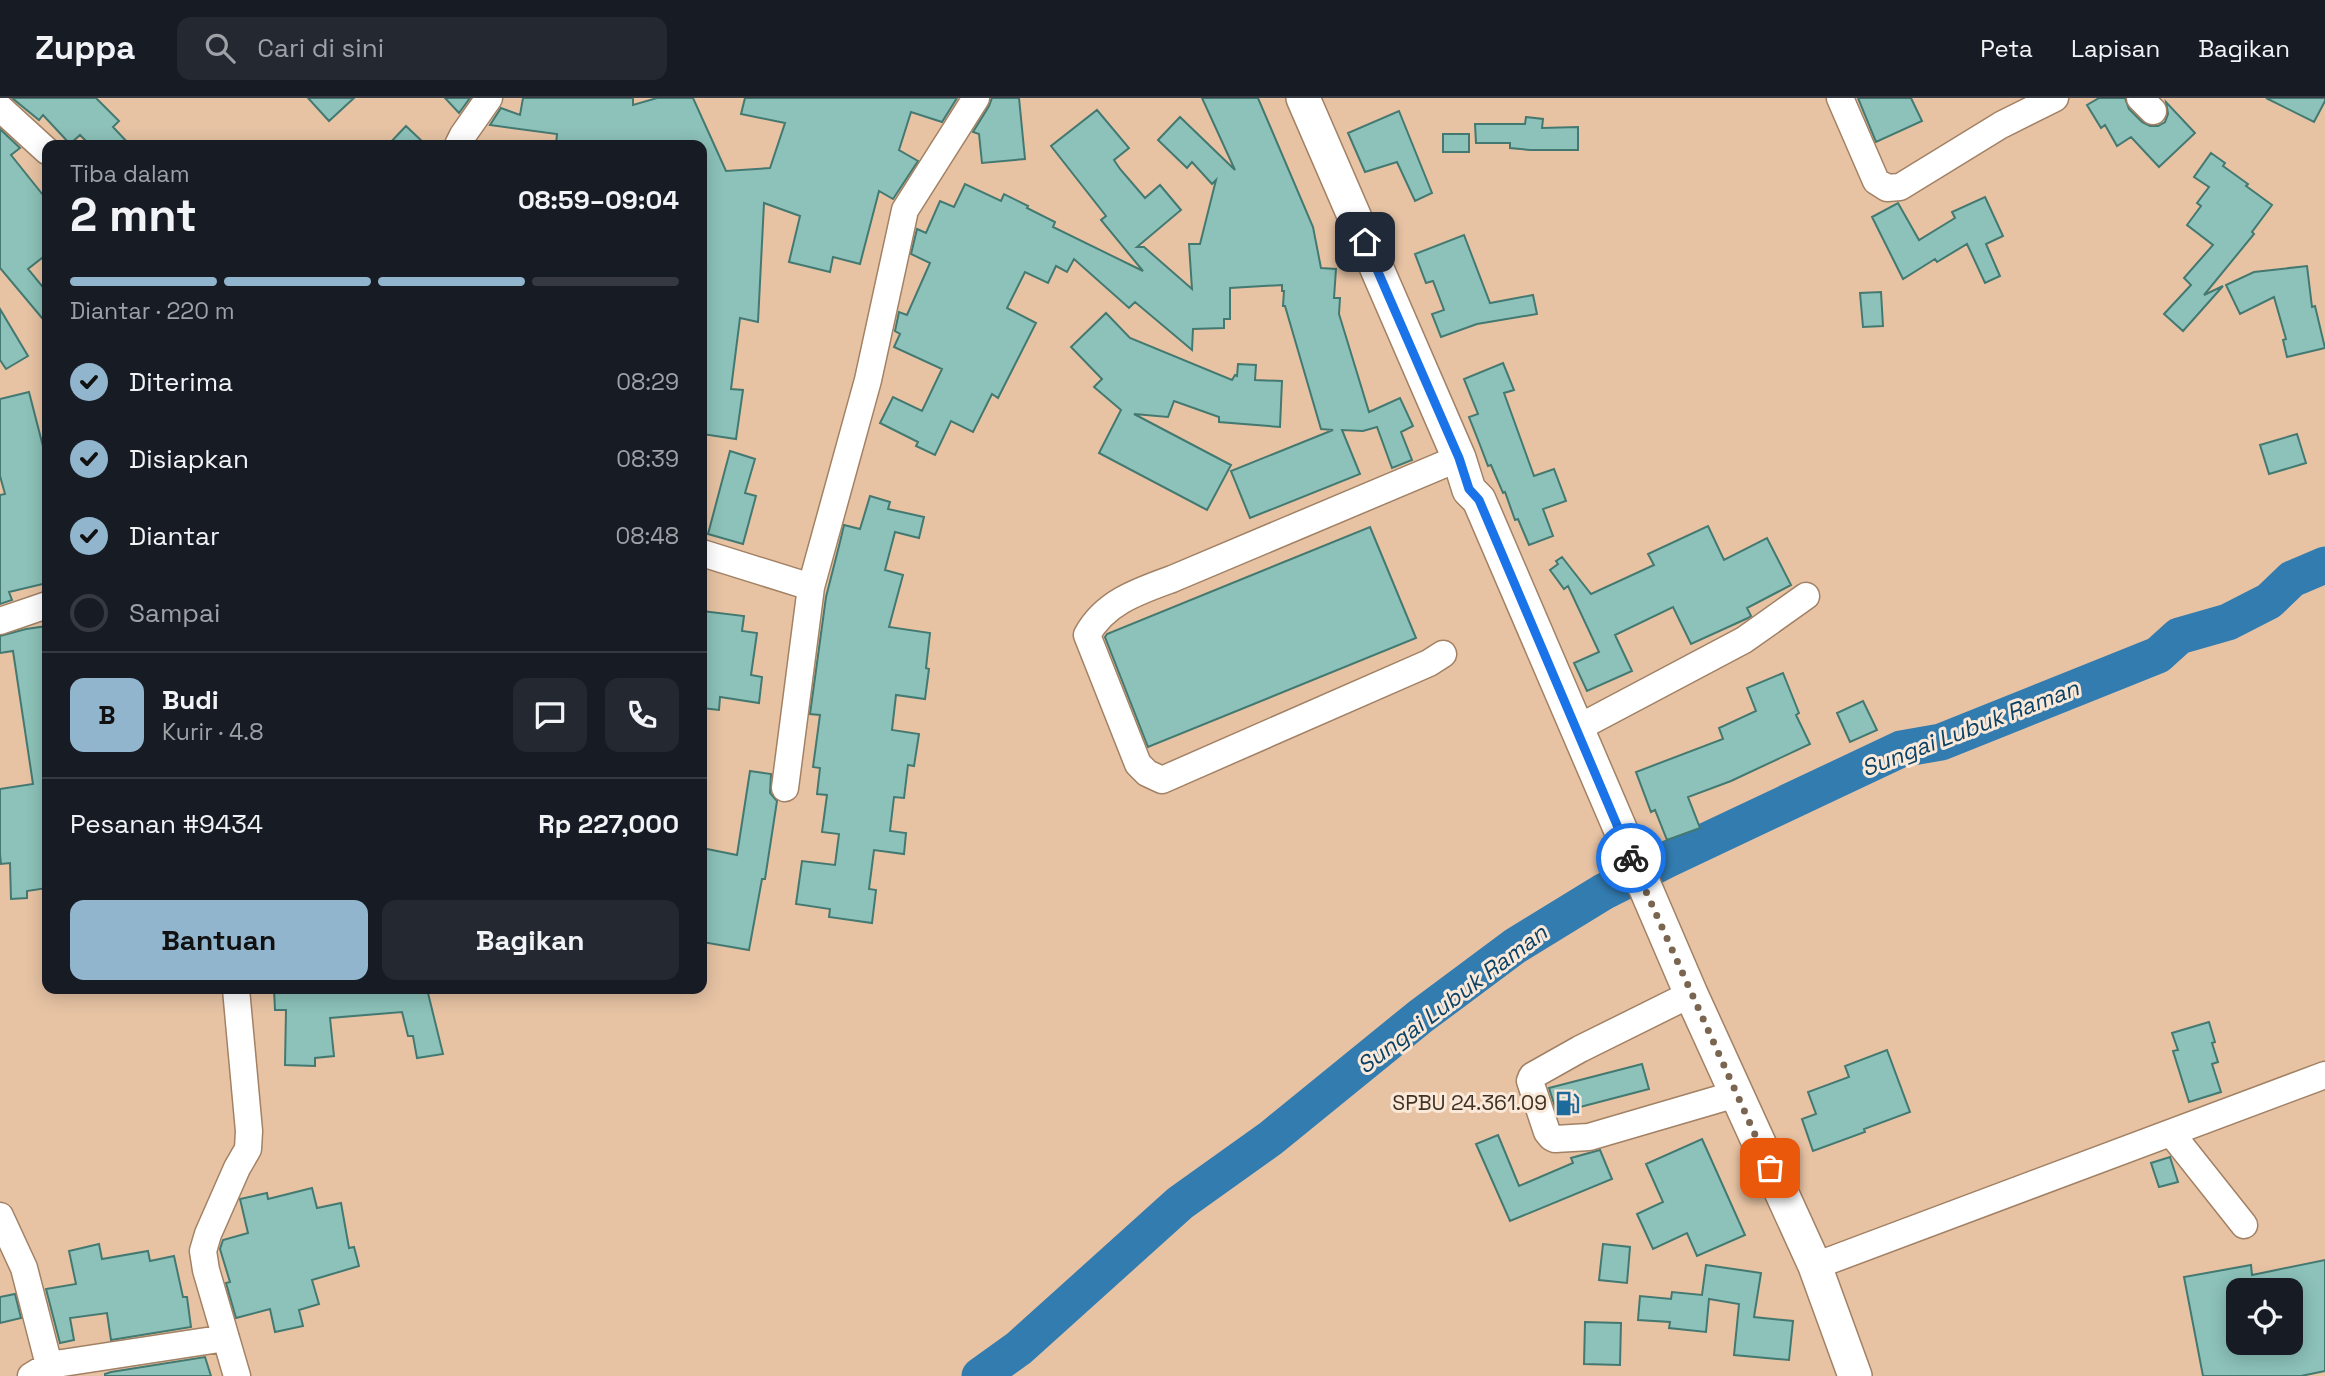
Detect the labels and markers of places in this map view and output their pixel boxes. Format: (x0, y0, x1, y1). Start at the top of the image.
pin (1335, 212, 1395, 272)
place label: SPBU 24.361.09 (1392, 1089, 1547, 1116)
fuel station icon: SPBU 24.361.09 (1553, 1089, 1581, 1117)
pin (1740, 1138, 1800, 1198)

